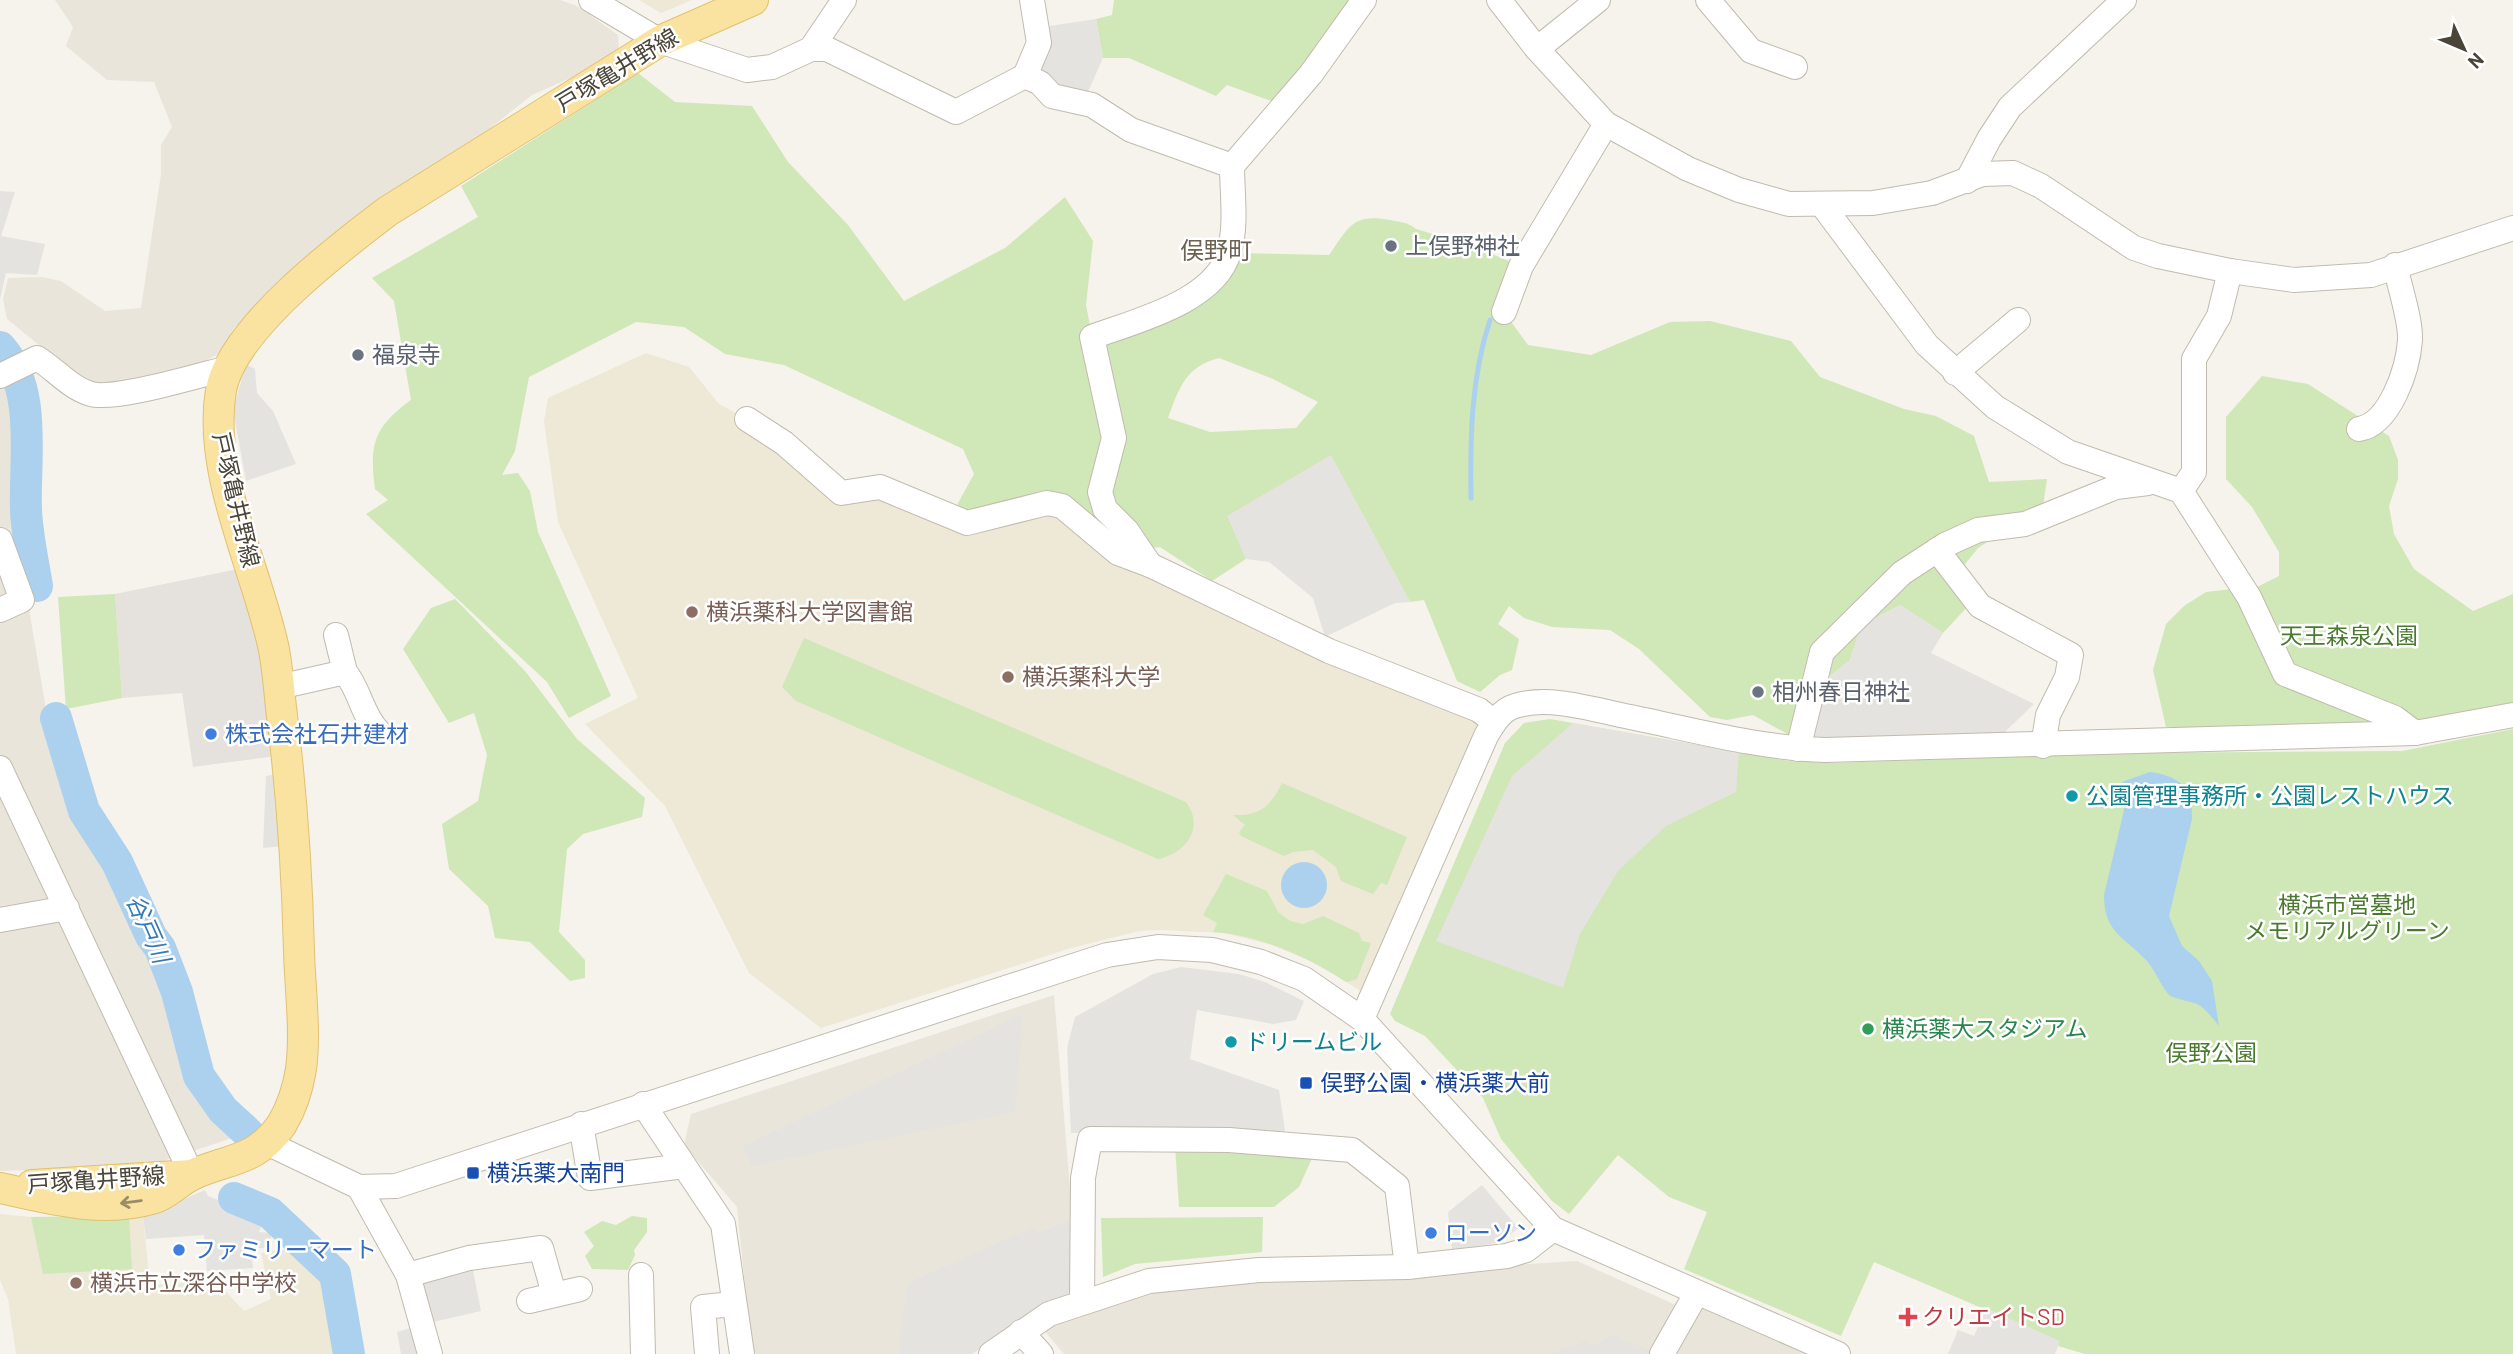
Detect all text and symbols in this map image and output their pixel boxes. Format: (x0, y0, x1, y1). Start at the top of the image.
north arrow (2429, 14, 2499, 84)
street label: 戸塚亀井野線 (550, 22, 683, 117)
text: N (2464, 49, 2489, 74)
place label: 上俣野神社 (1405, 231, 1520, 259)
district label: 俣野町 (1180, 235, 1252, 264)
marker: 上俣野神社 (1383, 238, 1399, 254)
place label: 福泉寺 (372, 340, 441, 368)
marker: 福泉寺 (350, 347, 366, 363)
street label: 戸塚亀井野線 (208, 429, 266, 570)
place label: 横浜薬科大学図書館 (706, 597, 913, 625)
marker: 横浜薬科大学図書館 (684, 604, 700, 620)
park label: 天王森泉公園 (2280, 621, 2418, 649)
place label: 横浜薬科大学 (1022, 662, 1160, 690)
marker: 横浜薬科大学 (1000, 669, 1016, 685)
place label: 相州春日神社 (1772, 677, 1910, 705)
marker: 相州春日神社 (1750, 684, 1766, 700)
place label: 株式会社石井建材 (225, 719, 409, 747)
marker: 株式会社石井建材 (203, 726, 219, 742)
place label: 公園管理事務所・公園レストハウス (2086, 781, 2454, 809)
marker: 公園管理事務所・公園レストハウス (2064, 788, 2080, 804)
water label: 谷戸川 (121, 890, 178, 970)
park label: 横浜市営墓地 メモリアルグリーン (2244, 890, 2450, 944)
place label: 横浜薬大スタジアム (1882, 1014, 2087, 1042)
marker: 横浜薬大スタジアム (1860, 1021, 1876, 1037)
place label: ドリームビル (1245, 1027, 1382, 1055)
marker: ドリームビル (1223, 1034, 1239, 1050)
park label: 俣野公園 (2165, 1038, 2257, 1066)
place label: 俣野公園・横浜薬大前 (1320, 1068, 1550, 1096)
marker: 俣野公園・横浜薬大前 (1298, 1075, 1314, 1091)
place label: 横浜薬大南門 (487, 1158, 625, 1186)
street label: 戸塚亀井野線 (26, 1160, 166, 1198)
marker: 横浜薬大南門 (465, 1165, 481, 1181)
one-way arrow (120, 1196, 143, 1209)
place label: ローソン (1445, 1218, 1537, 1246)
marker: ローソン (1423, 1225, 1439, 1241)
place label: ファミリーマート (193, 1235, 377, 1263)
marker: ファミリーマート (171, 1242, 187, 1258)
place label: 横浜市立深谷中学校 (90, 1268, 297, 1296)
marker: 横浜市立深谷中学校 (68, 1275, 84, 1291)
place label: クリエイトSD (1922, 1302, 2065, 1330)
marker: クリエイトSD (1900, 1309, 1916, 1325)

